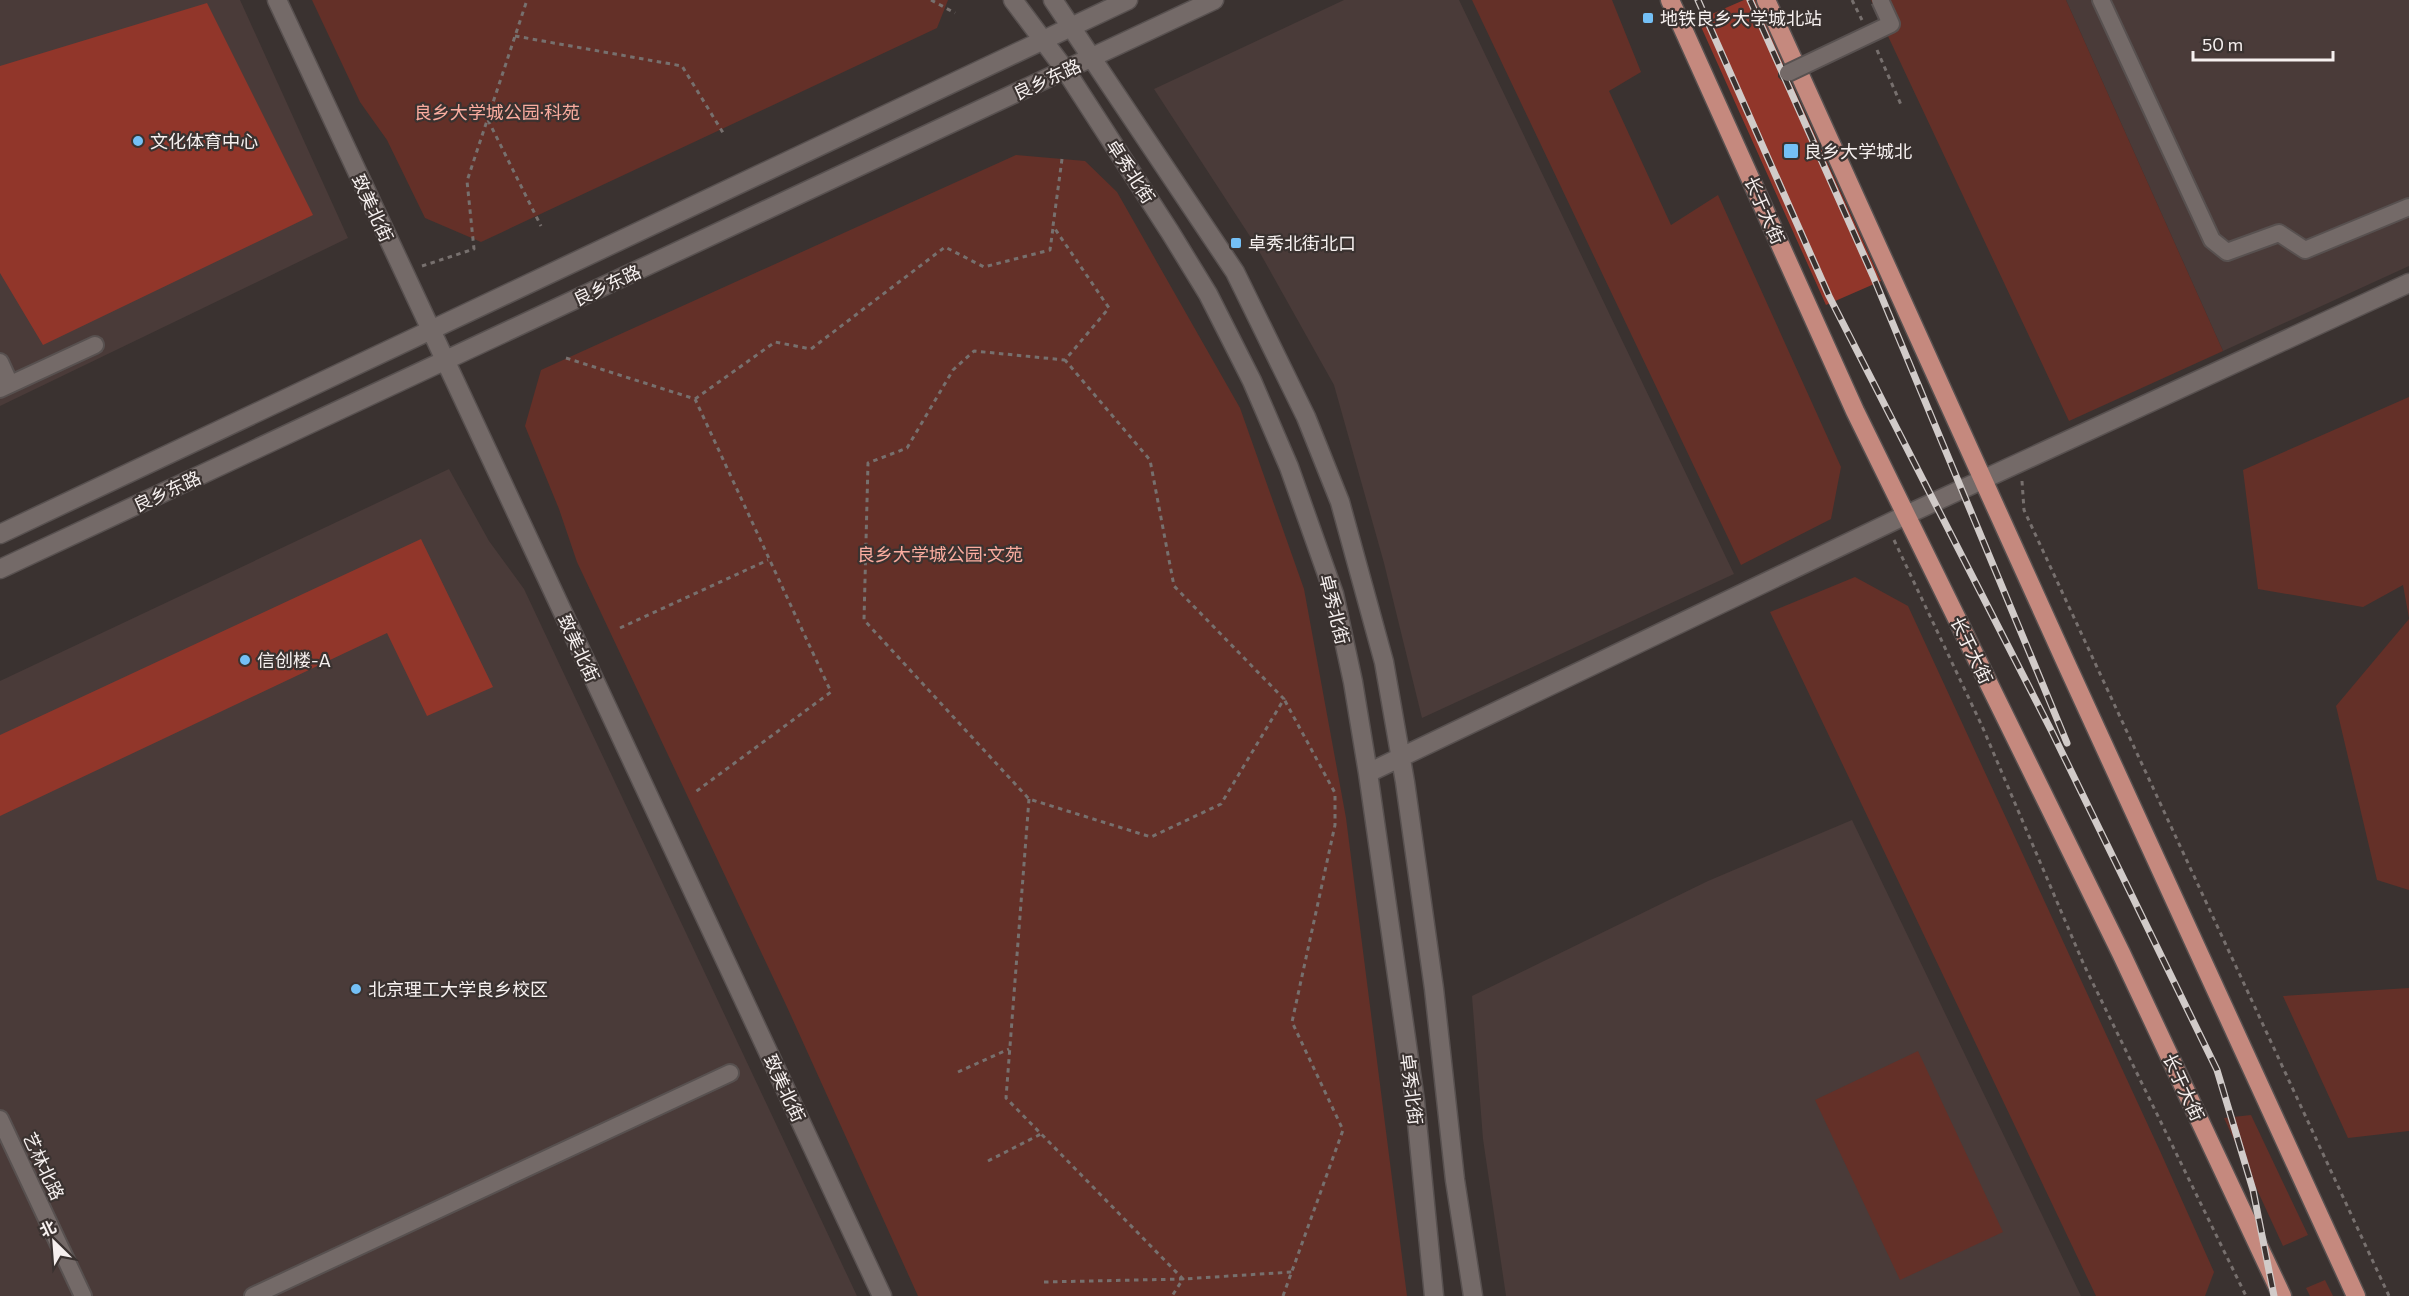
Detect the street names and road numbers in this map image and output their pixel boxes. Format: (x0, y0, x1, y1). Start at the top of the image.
street label: 良乡东路 (1010, 54, 1084, 104)
street label: 卓秀北街 (1102, 135, 1160, 207)
street label: 致美北街 (348, 171, 398, 245)
street label: 长于大街 (1740, 173, 1790, 247)
street label: 良乡东路 (570, 260, 644, 310)
street label: 良乡东路 (130, 466, 204, 516)
street label: 卓秀北街 (1316, 571, 1354, 647)
street label: 致美北街 (554, 611, 604, 685)
street label: 长于大街 (1946, 613, 1998, 687)
street label: 长于大街 (2159, 1050, 2209, 1124)
street label: 致美北街 (760, 1051, 810, 1125)
street label: 卓秀北街 (1397, 1052, 1427, 1126)
street label: 艺林北路 (19, 1129, 69, 1203)

